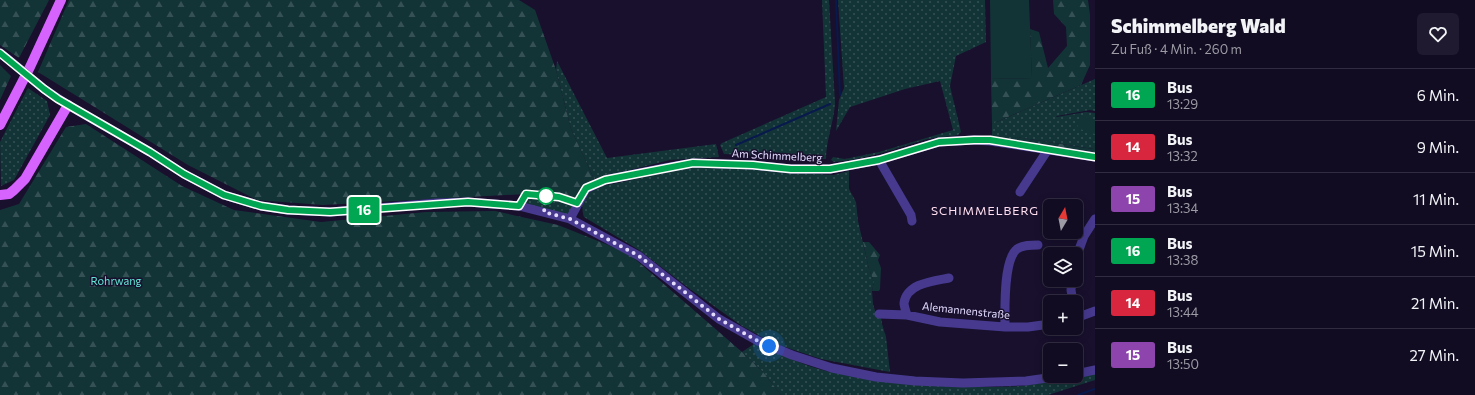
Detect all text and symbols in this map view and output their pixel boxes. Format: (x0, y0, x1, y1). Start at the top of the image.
button: heart (1417, 13, 1459, 55)
text: Schimmelberg Wald (1111, 14, 1286, 37)
text: Zu Fuß · 4 Min. · 260 m (1111, 41, 1242, 57)
text: Bus (1167, 78, 1192, 96)
text: 16 (1126, 86, 1140, 103)
text: 6 Min. (1417, 86, 1459, 104)
text: 13:29 (1167, 96, 1198, 112)
text: Bus (1167, 130, 1192, 148)
text: 14 (1126, 138, 1140, 155)
text: 9 Min. (1417, 138, 1459, 156)
street label: Am Schimmelberg (731, 146, 823, 164)
text: 13:32 (1167, 148, 1198, 164)
text: Bus (1167, 182, 1192, 200)
unlabelled marker (537, 187, 555, 205)
text: 15 (1126, 190, 1140, 207)
text: 11 Min. (1413, 190, 1459, 208)
line badge: 16 (346, 197, 382, 223)
north arrow (1043, 199, 1083, 239)
map controls (1043, 199, 1083, 383)
text: 13:34 (1167, 200, 1198, 216)
text: 16 (357, 201, 371, 218)
district label: SCHIMMELBERG (931, 203, 1039, 217)
text: Bus (1167, 234, 1192, 252)
text: 16 (1126, 242, 1140, 259)
text: 15 Min. (1411, 242, 1459, 260)
button: layers (1043, 247, 1083, 287)
text: 13:38 (1167, 252, 1198, 268)
park label: Rohrwang (91, 274, 142, 287)
text: Bus (1167, 286, 1192, 304)
text: 14 (1126, 294, 1140, 311)
text: 21 Min. (1411, 294, 1459, 312)
button: + (1043, 295, 1083, 335)
street label: Alemannenstraße (921, 299, 1011, 321)
text: 13:44 (1167, 304, 1199, 320)
your location (759, 336, 779, 356)
text: Bus (1167, 338, 1192, 356)
button: − (1043, 343, 1083, 383)
text: 15 (1126, 346, 1140, 363)
text: 27 Min. (1410, 346, 1459, 364)
text: 13:50 (1167, 356, 1199, 372)

